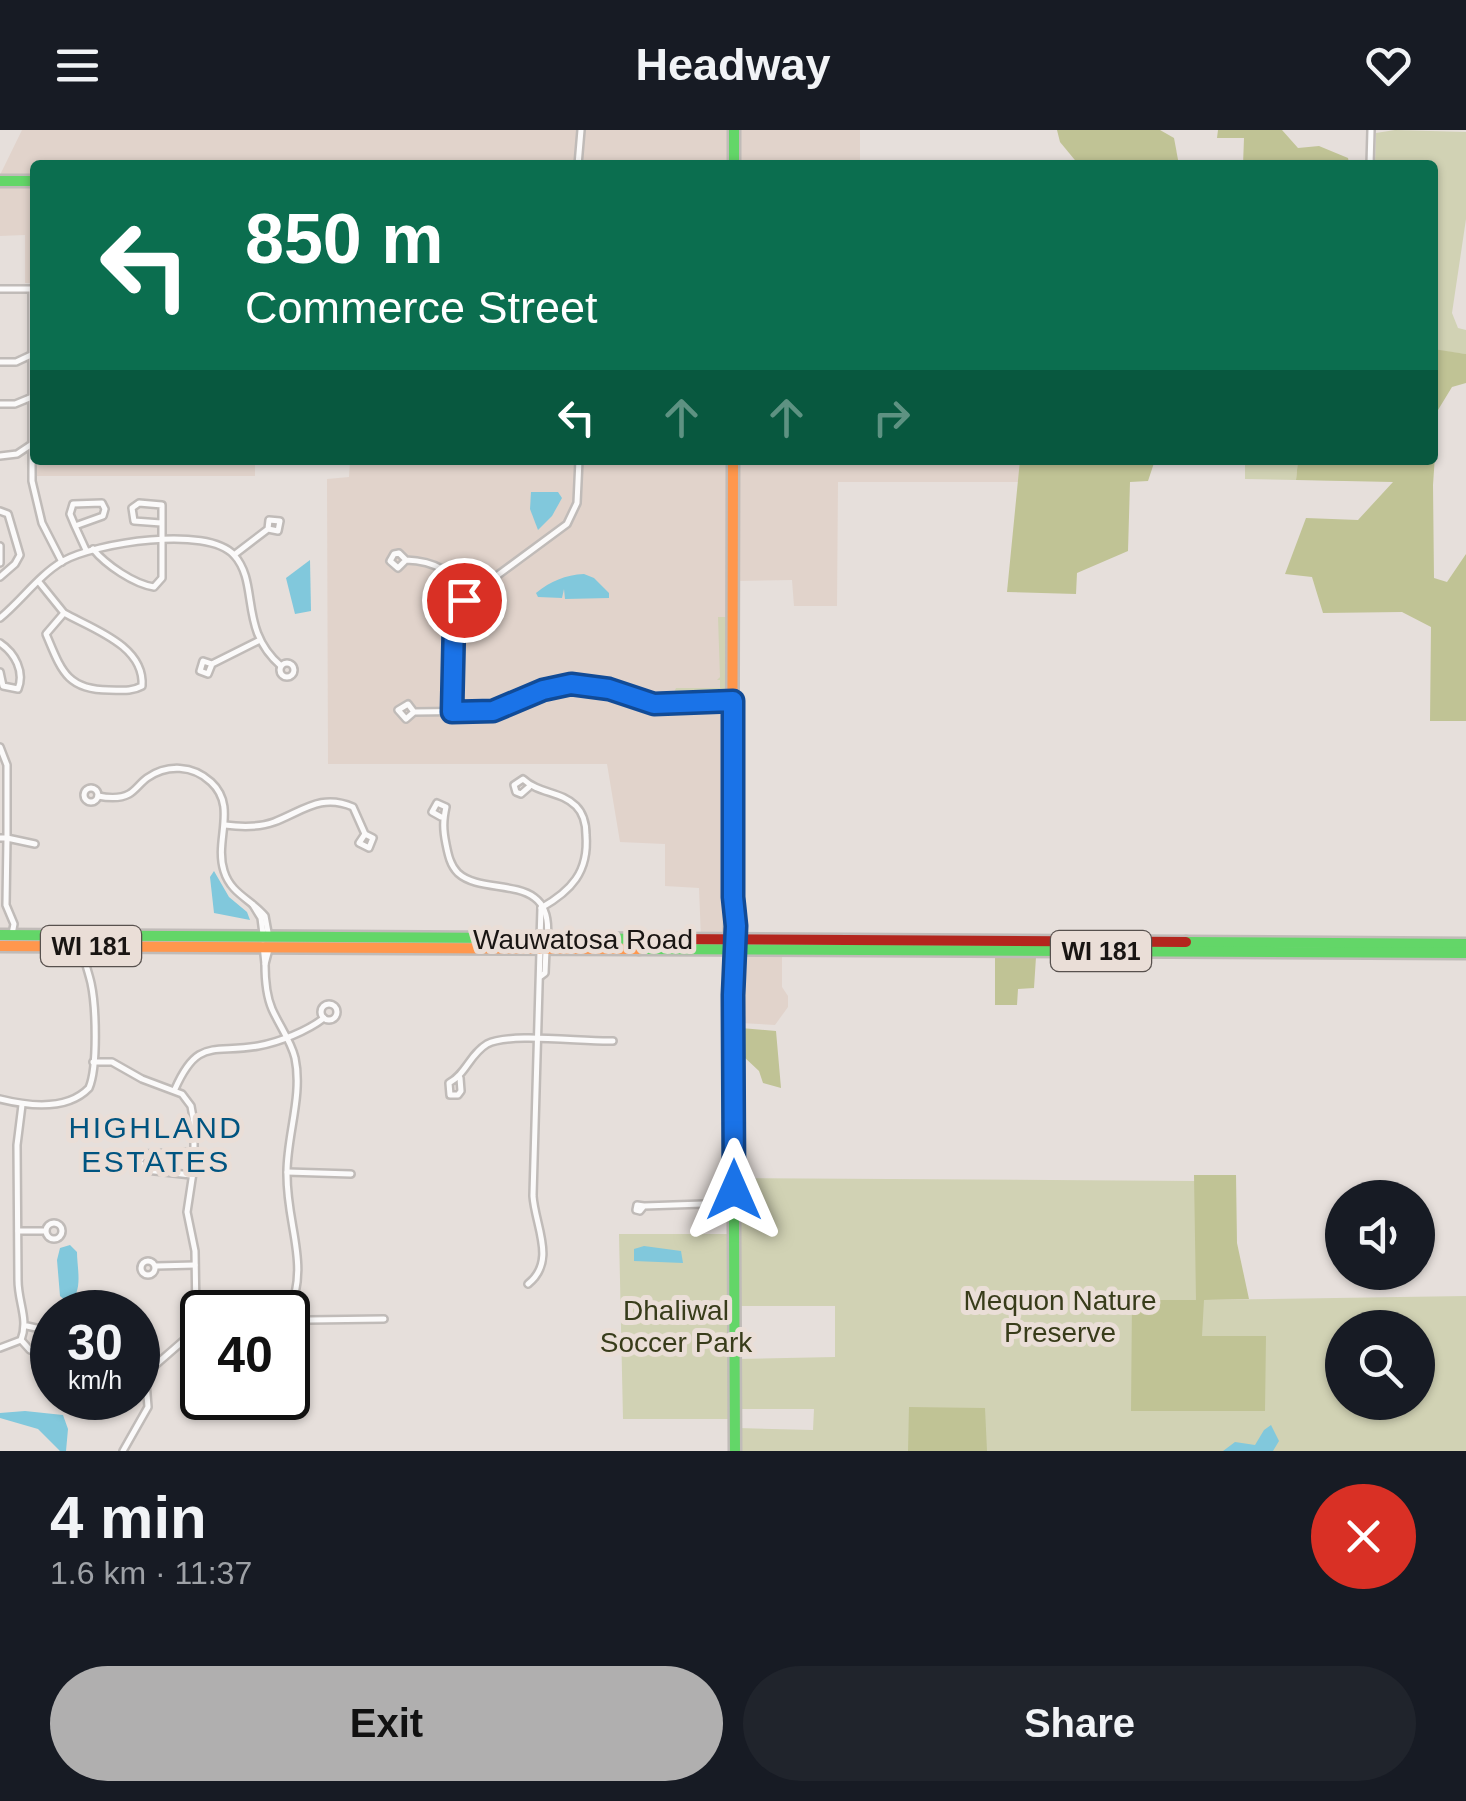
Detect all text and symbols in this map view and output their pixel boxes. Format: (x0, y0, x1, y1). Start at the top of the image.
icon: menu (50, 38, 105, 93)
icon: heart (1361, 38, 1416, 93)
text: Headway (635, 39, 831, 90)
icon: left (80, 200, 210, 330)
text: 850 m (245, 200, 443, 278)
text: Commerce Street (245, 282, 598, 333)
icon: left (549, 390, 604, 445)
icon: ahead (654, 390, 709, 445)
icon: ahead (759, 390, 814, 445)
icon: right (864, 390, 919, 445)
pin (422, 558, 507, 643)
icon: arrive (437, 573, 492, 628)
street label: Wauwatosa Road (473, 924, 693, 955)
road number: WI 181 (41, 926, 141, 966)
road number: WI 181 (1051, 931, 1151, 971)
district label: HIGHLAND ESTATES (68, 1111, 244, 1178)
position arrow (682, 1138, 786, 1242)
map controls (1325, 1180, 1435, 1420)
button: sound (1325, 1180, 1435, 1290)
park label: Mequon Nature Preserve (963, 1285, 1157, 1348)
speed limit sign: 40 (180, 1290, 310, 1420)
park label: Dhaliwal Soccer Park (600, 1295, 753, 1358)
button: search (1325, 1310, 1435, 1420)
text: 30 (67, 1315, 123, 1371)
text: km/h (68, 1366, 122, 1394)
text: 4 min (50, 1484, 207, 1551)
button: close (1311, 1484, 1416, 1589)
text: 1.6 km · 11:37 (50, 1555, 252, 1591)
button: Exit (50, 1666, 723, 1781)
button: Share (743, 1666, 1416, 1781)

